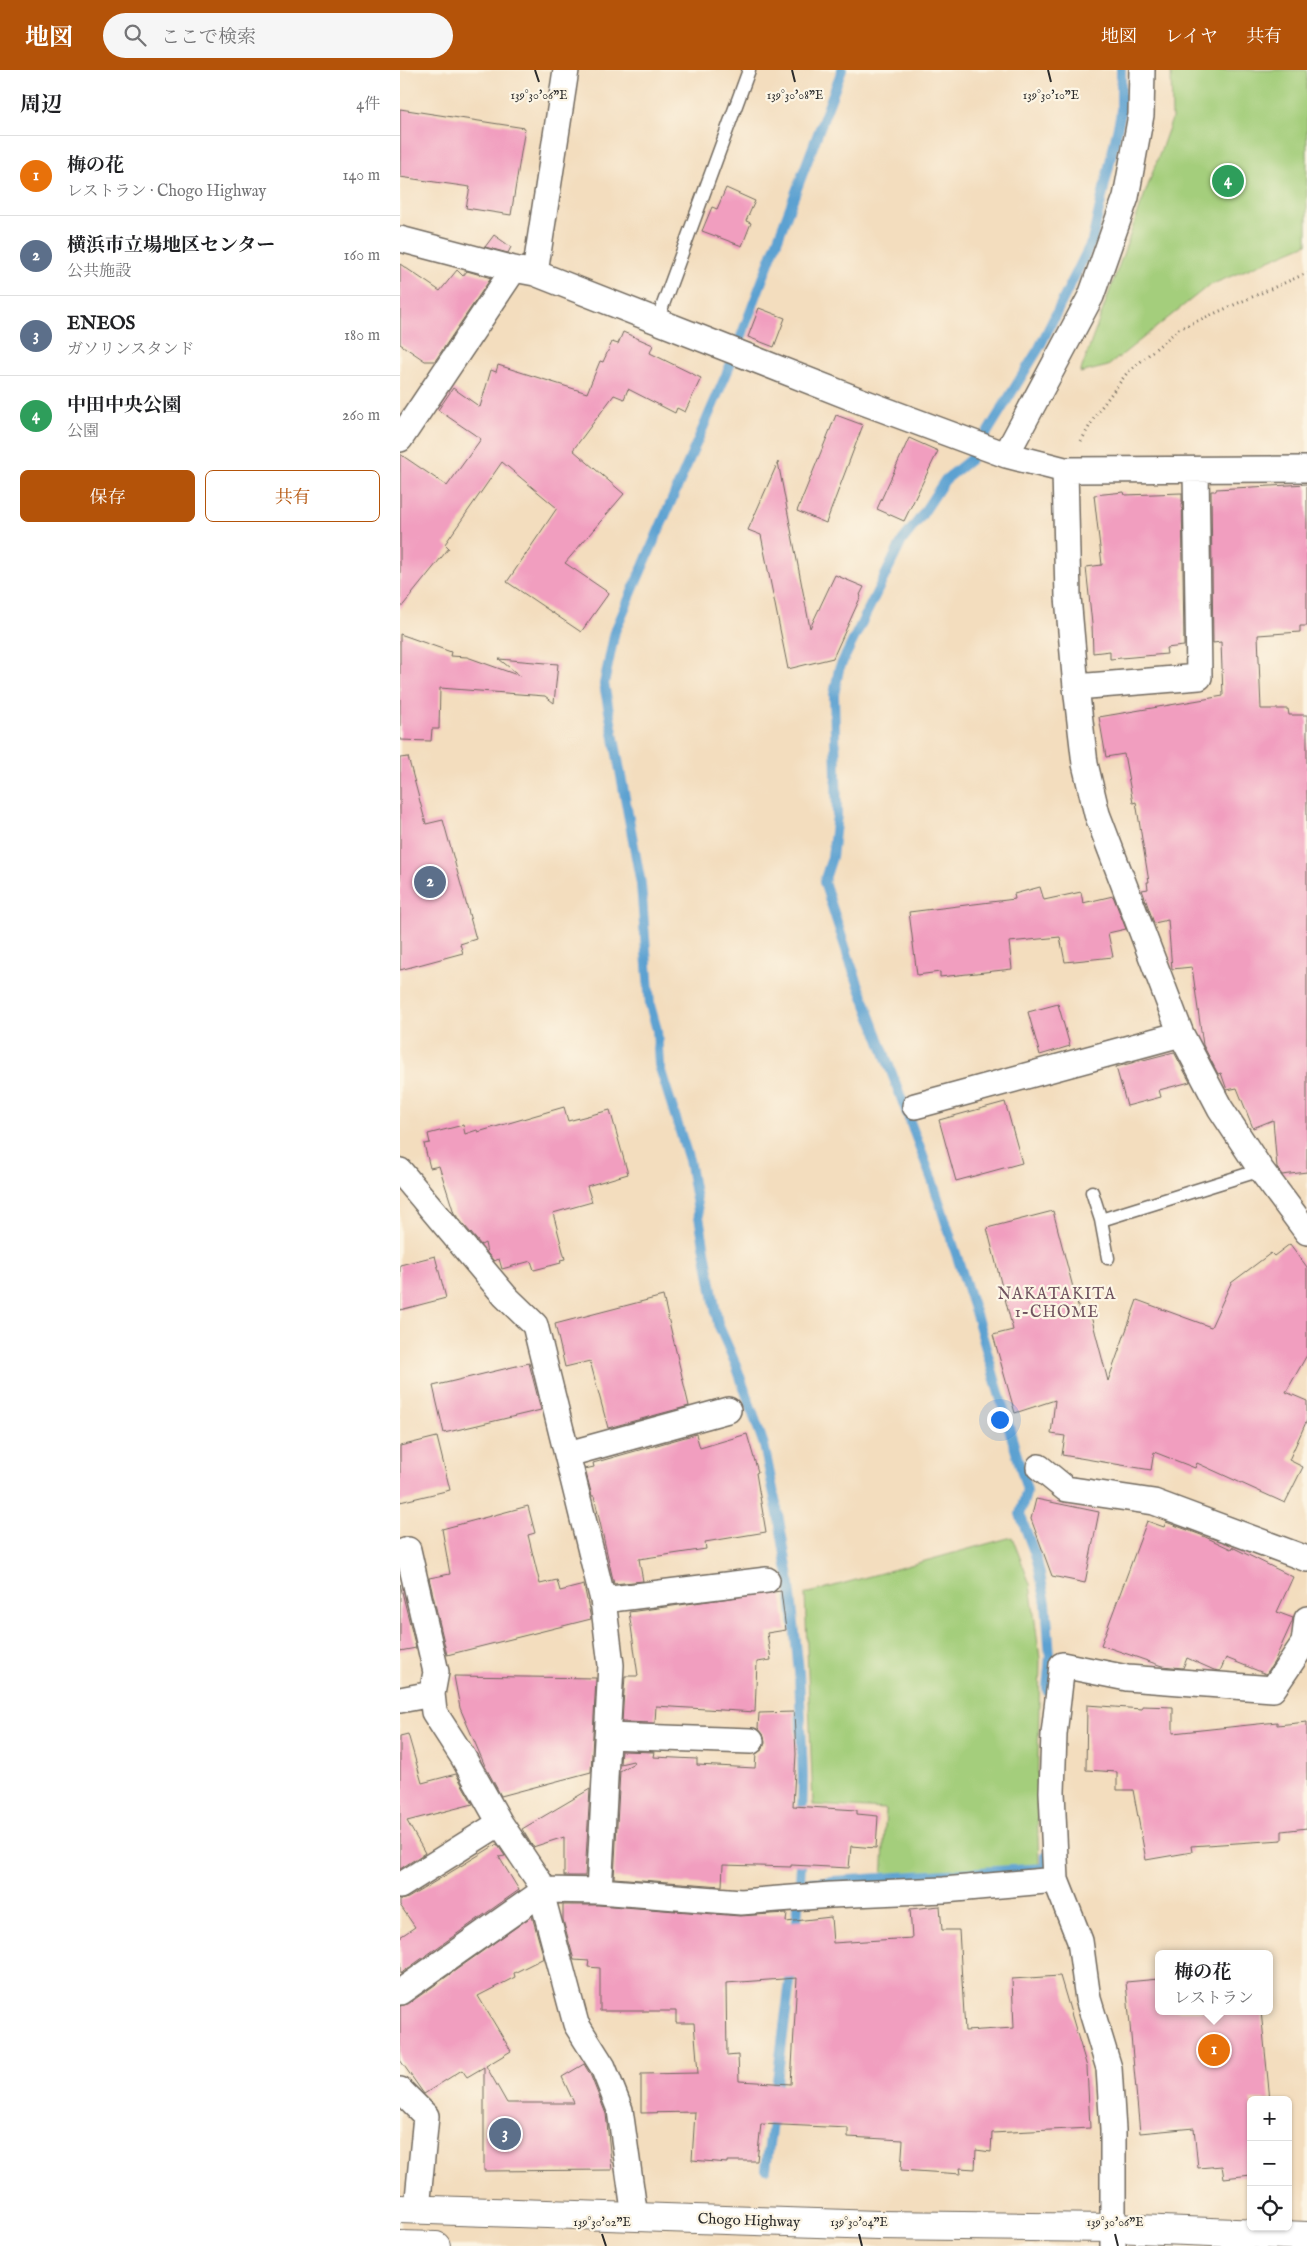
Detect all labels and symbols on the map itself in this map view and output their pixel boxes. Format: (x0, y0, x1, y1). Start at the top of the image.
text: 139°30'06"E (511, 88, 567, 103)
text: 139°30'08"E (767, 88, 823, 103)
text: 139°30'10"E (1023, 88, 1079, 103)
pin: 4 (1212, 162, 1244, 200)
pin: 2 (414, 863, 446, 901)
district label: NAKATAKITA 1-CHOME (998, 1285, 1117, 1323)
your location (987, 1407, 1013, 1433)
pin: 1 (1198, 2031, 1230, 2069)
pin: 3 (489, 2115, 521, 2153)
street label: Chogo Highway (697, 2209, 801, 2232)
text: 139°30'02"E (573, 2215, 631, 2230)
text: 139°30'04"E (830, 2215, 888, 2230)
text: 139°30'06"E (1087, 2215, 1143, 2230)

